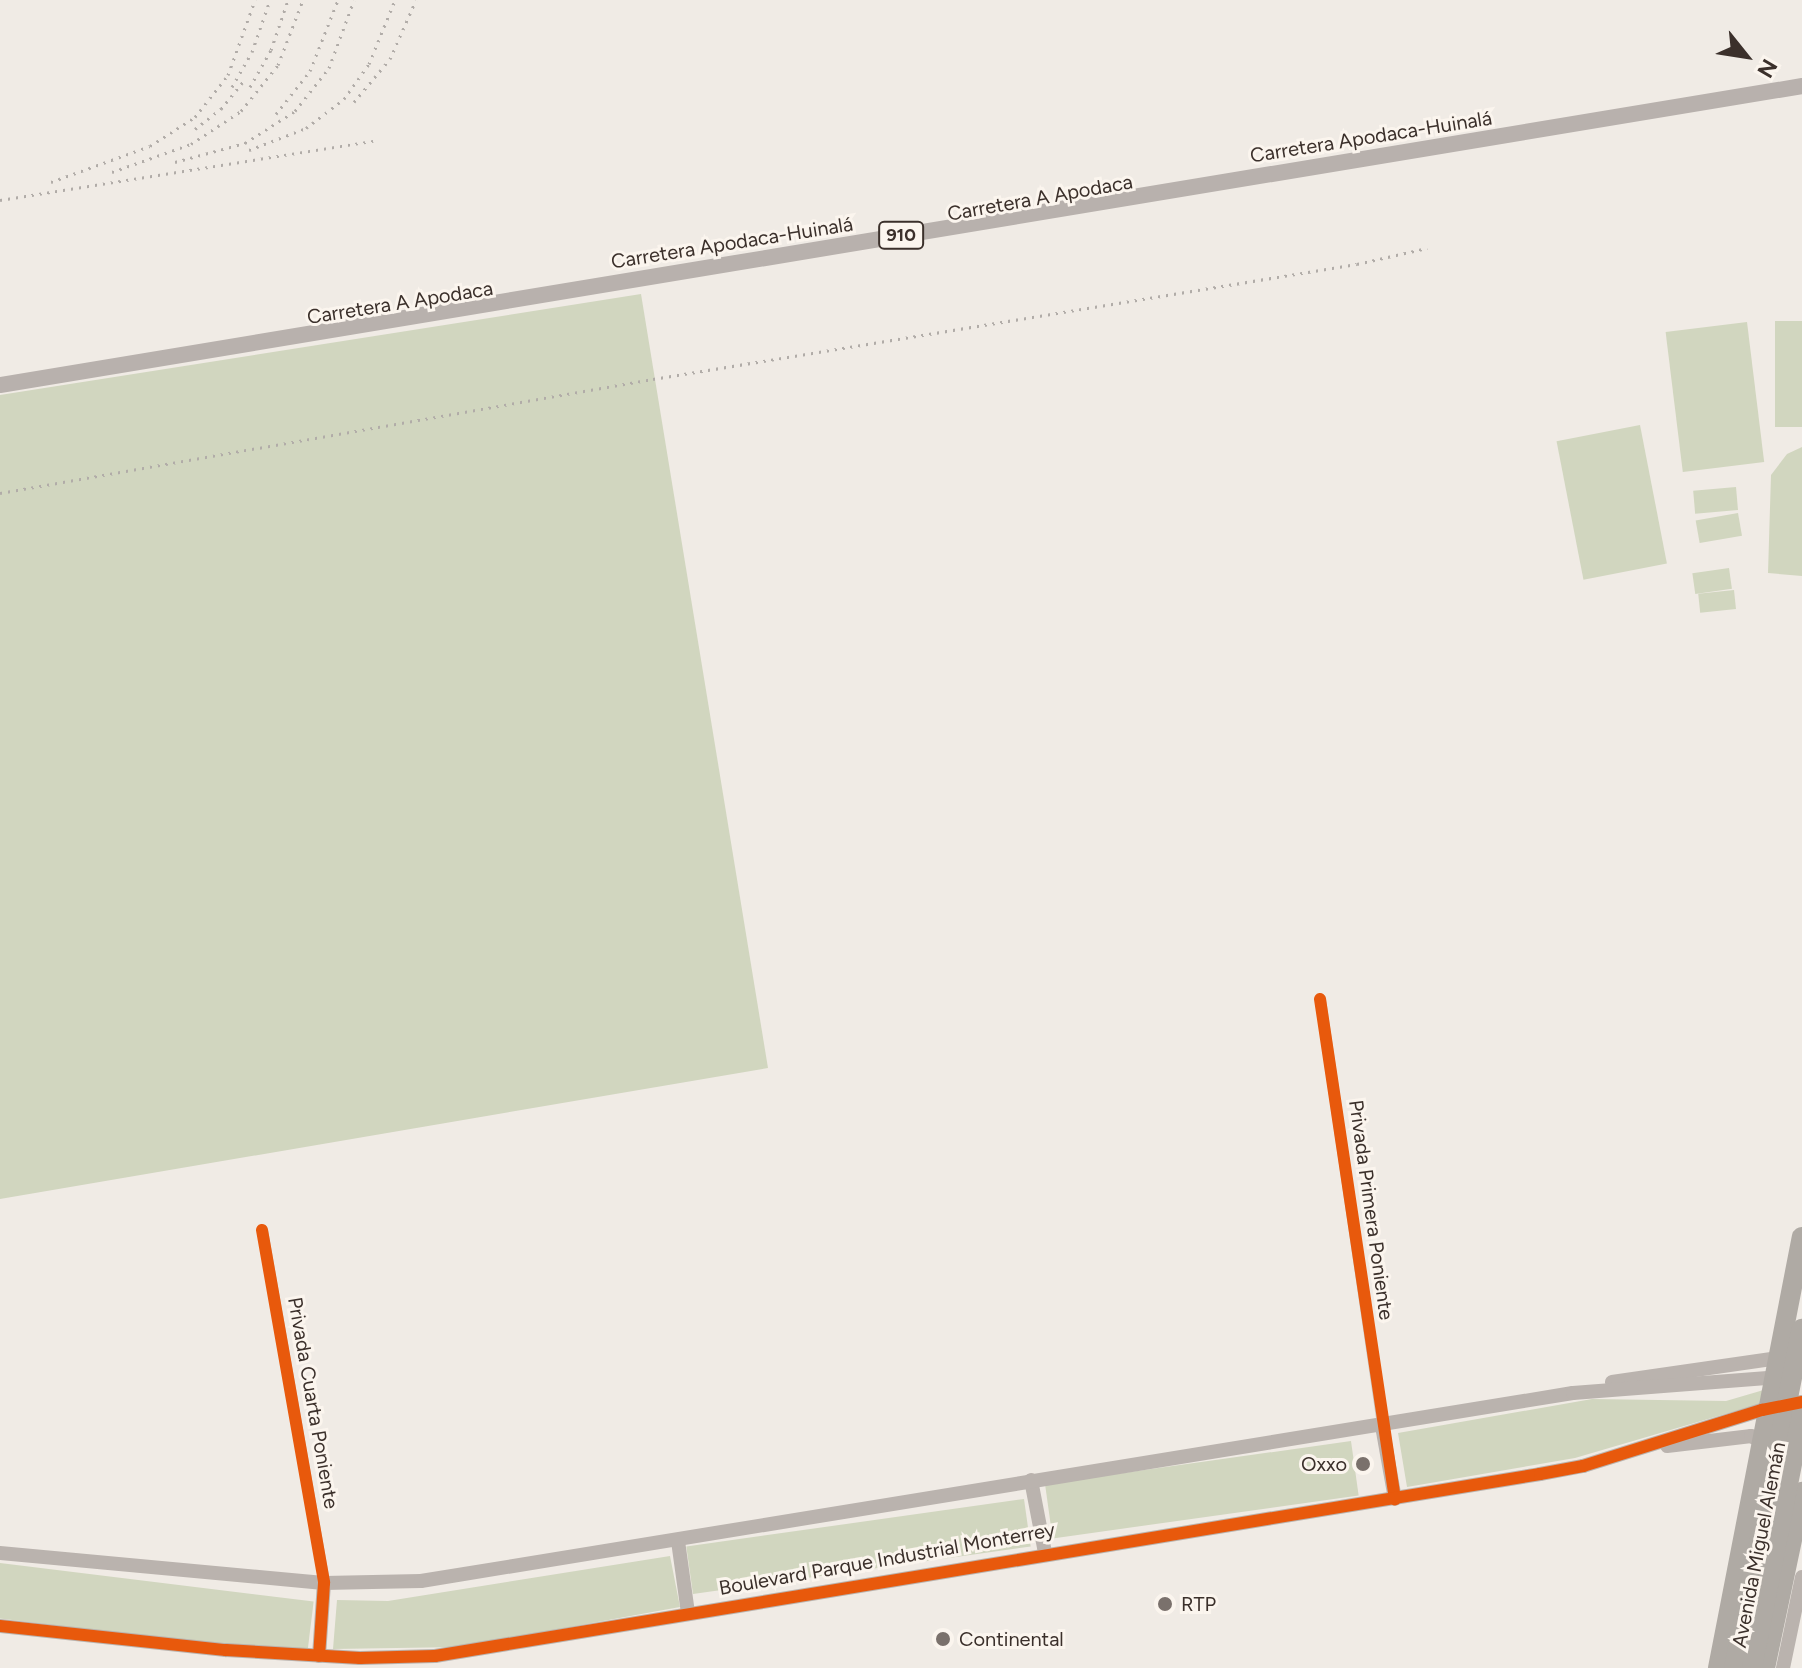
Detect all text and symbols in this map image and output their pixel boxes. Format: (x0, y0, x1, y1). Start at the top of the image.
north arrow (1706, 16, 1786, 96)
text: N (1751, 54, 1783, 82)
street label: Carretera Apodaca-Huinalá (1248, 106, 1494, 168)
street label: Carretera A Apodaca (945, 170, 1135, 226)
street label: Carretera Apodaca-Huinalá (609, 212, 855, 274)
road number: 910 (877, 221, 925, 249)
street label: Carretera A Apodaca (305, 276, 495, 330)
street label: Privada Primera Poniente (1344, 1098, 1398, 1322)
street label: Privada Cuarta Poniente (283, 1295, 343, 1511)
street label: Avenida Miguel Alemán (1727, 1440, 1791, 1650)
place label: Oxxo (1301, 1452, 1347, 1476)
marker: Oxxo (1354, 1455, 1372, 1473)
street label: Boulevard Parque Industrial Monterrey (717, 1518, 1057, 1600)
place label: RTP (1181, 1592, 1216, 1616)
marker: RTP (1156, 1595, 1174, 1613)
place label: Continental (959, 1627, 1064, 1651)
marker: Continental (934, 1630, 952, 1648)

